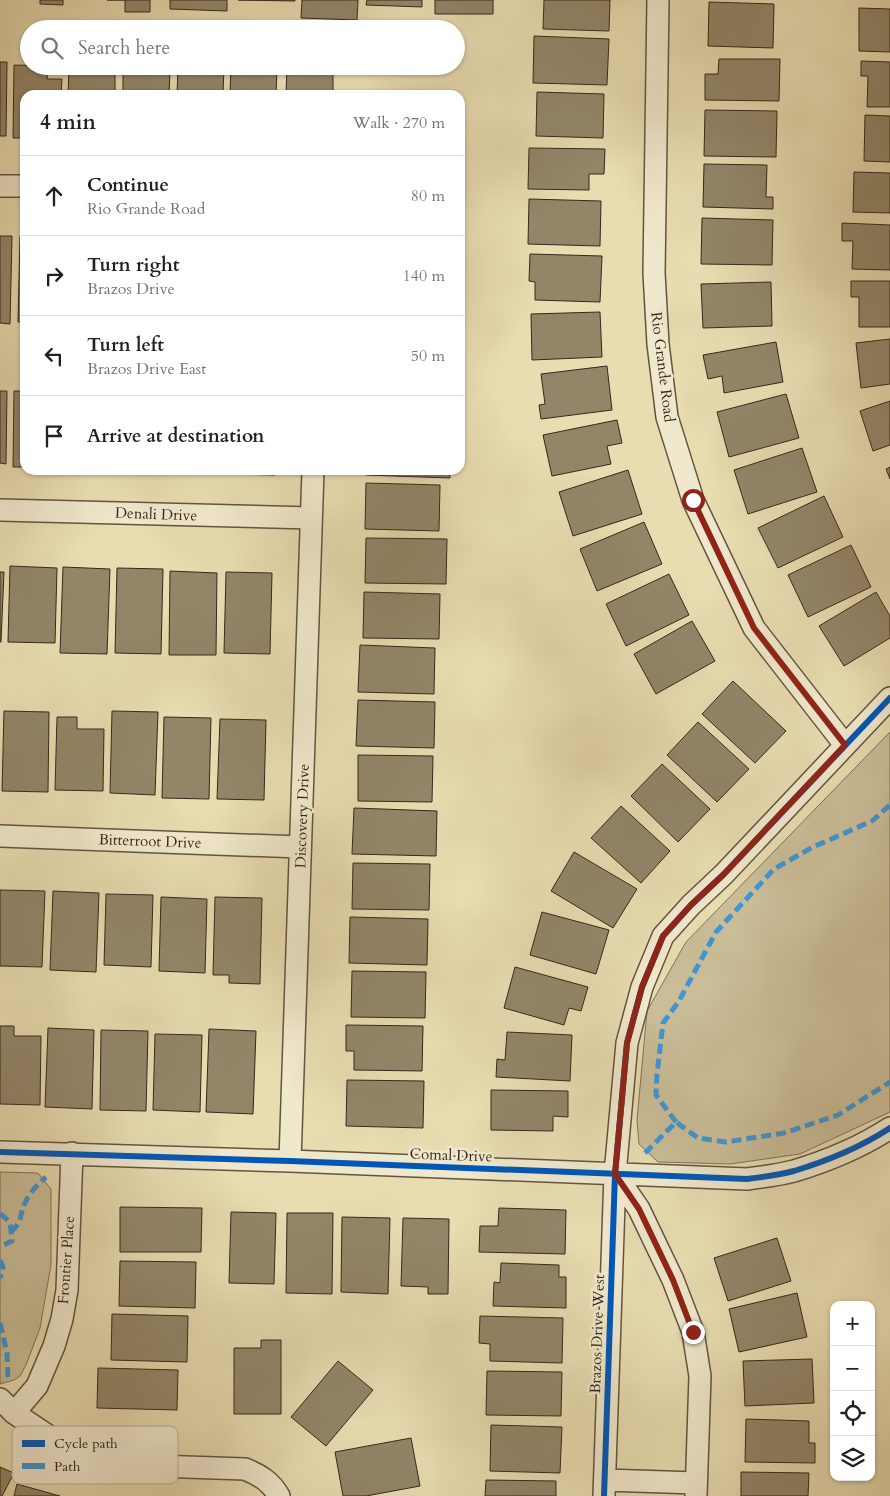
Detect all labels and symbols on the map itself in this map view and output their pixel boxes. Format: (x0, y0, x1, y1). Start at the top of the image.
street label: Rio Grande Road (646, 311, 680, 423)
route start (682, 489, 705, 512)
street label: Denali Drive (114, 503, 198, 525)
street label: Discovery Drive (290, 763, 314, 869)
street label: Bitterroot Drive (98, 829, 202, 853)
street label: Comal Drive (409, 1144, 493, 1166)
street label: Frontier Place (53, 1215, 79, 1305)
street label: Brazos Drive West (585, 1274, 609, 1394)
route end (682, 1321, 705, 1344)
legend (12, 1426, 178, 1484)
text: Cycle path (54, 1434, 118, 1453)
text: Path (54, 1457, 81, 1476)

